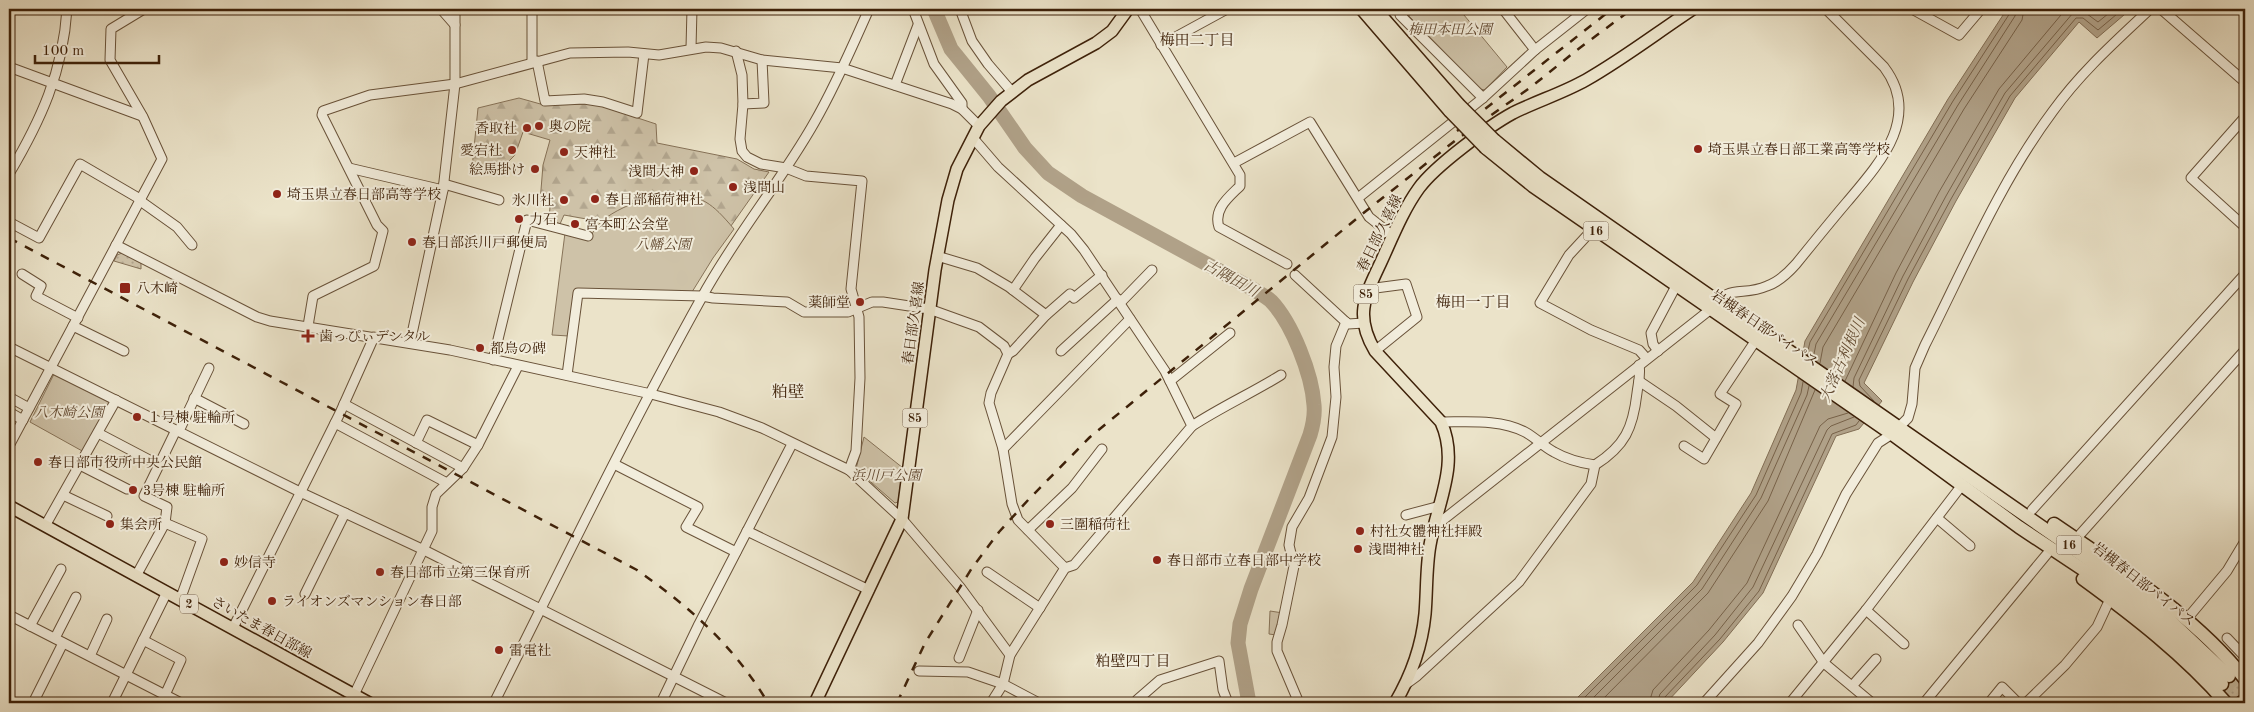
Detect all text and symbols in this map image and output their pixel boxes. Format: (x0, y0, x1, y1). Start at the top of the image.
park label: 梅田本田公園 (1408, 22, 1494, 37)
scale bar (35, 32, 159, 64)
district label: 梅田二丁目 (1159, 32, 1235, 49)
text: 100 m (42, 44, 84, 59)
place label: 奥の院 (549, 119, 591, 134)
marker: 奥の院 (533, 120, 545, 132)
place label: 香取社 (475, 121, 517, 136)
marker: 香取社 (521, 122, 533, 134)
place label: 埼玉県立春日部工業高等学校 (1708, 142, 1890, 157)
place label: 愛宕社 (460, 143, 502, 158)
marker: 埼玉県立春日部工業高等学校 (1692, 143, 1704, 155)
marker: 愛宕社 (506, 144, 518, 156)
place label: 天神社 (574, 145, 616, 160)
marker: 天神社 (558, 146, 570, 158)
place label: 絵馬掛け (469, 162, 525, 177)
marker: 絵馬掛け (529, 163, 541, 175)
place label: 浅間大神 (628, 164, 684, 179)
marker: 浅間大神 (688, 165, 700, 177)
place label: 浅間山 (743, 180, 785, 195)
marker: 浅間山 (727, 181, 739, 193)
place label: 埼玉県立春日部高等学校 (287, 187, 441, 202)
marker: 埼玉県立春日部高等学校 (271, 188, 283, 200)
place label: 春日部稲荷神社 (605, 192, 703, 207)
street label: 春日部久喜線 (1354, 192, 1405, 274)
place label: 氷川社 (512, 193, 554, 208)
marker: 春日部稲荷神社 (589, 193, 601, 205)
marker: 氷川社 (558, 194, 570, 206)
place label: 力石 (529, 212, 557, 227)
marker: 力石 (513, 213, 525, 225)
place label: 宮本町公会堂 (585, 217, 669, 232)
marker: 宮本町公会堂 (569, 218, 581, 230)
road number: 16 (1584, 222, 1608, 240)
place label: 春日部浜川戸郵便局 (422, 235, 548, 250)
marker: 春日部浜川戸郵便局 (406, 236, 418, 248)
park label: 八幡公園 (635, 237, 693, 252)
water label: 古隅田川 (1200, 256, 1263, 301)
street label: 春日部久喜線 (900, 280, 927, 366)
marker: 八木崎 (118, 281, 132, 295)
place label: 八木崎 (136, 281, 178, 296)
road number: 85 (1354, 284, 1378, 304)
street label: 岩槻春日部バイパス (1708, 287, 1821, 370)
district label: 梅田一丁目 (1435, 294, 1511, 311)
place label: 薬師堂 (808, 295, 850, 310)
marker: 薬師堂 (854, 296, 866, 308)
water label: 大落古利根川 (1816, 314, 1869, 405)
marker: 歯っぴぃデンタル (301, 329, 315, 343)
place label: 歯っぴぃデンタル (319, 329, 430, 344)
place label: 都鳥の碑 (490, 341, 546, 356)
marker: 都鳥の碑 (474, 342, 486, 354)
district label: 粕壁 (772, 383, 804, 401)
park label: 八木崎公園 (34, 405, 106, 420)
road number: 85 (902, 408, 928, 428)
place label: １号棟 駐輪所 (147, 410, 235, 425)
marker: １号棟 駐輪所 (131, 411, 143, 423)
place label: 春日部市役所中央公民館 (48, 455, 202, 470)
marker: 春日部市役所中央公民館 (32, 456, 44, 468)
park label: 浜川戸公園 (851, 468, 923, 483)
place label: 3号棟 駐輪所 (143, 483, 225, 498)
marker: 3号棟 駐輪所 (127, 484, 139, 496)
place label: 集会所 (120, 517, 162, 532)
place label: 三圍稲荷社 (1060, 517, 1130, 532)
marker: 集会所 (104, 518, 116, 530)
marker: 三圍稲荷社 (1044, 518, 1056, 530)
place label: 村社女體神社拝殿 (1370, 524, 1482, 539)
marker: 村社女體神社拝殿 (1354, 525, 1366, 537)
road number: 16 (2056, 536, 2082, 554)
street label: 岩槻春日部バイパス (2090, 540, 2198, 629)
place label: 浅間神社 (1368, 542, 1424, 557)
marker: 浅間神社 (1352, 543, 1364, 555)
place label: 春日部市立春日部中学校 (1167, 553, 1321, 568)
marker: 春日部市立春日部中学校 (1151, 554, 1163, 566)
place label: 妙信寺 (234, 555, 276, 570)
marker: 妙信寺 (218, 556, 230, 568)
place label: 春日部市立第三保育所 (390, 565, 530, 580)
marker: 春日部市立第三保育所 (374, 566, 386, 578)
road number: 2 (180, 594, 198, 614)
street label: さいたま春日部線 (209, 594, 314, 661)
place label: ライオンズマンション春日部 (282, 594, 462, 609)
marker: ライオンズマンション春日部 (266, 595, 278, 607)
place label: 雷電社 (509, 643, 551, 658)
marker: 雷電社 (493, 644, 505, 656)
district label: 粕壁四丁目 (1095, 653, 1171, 670)

